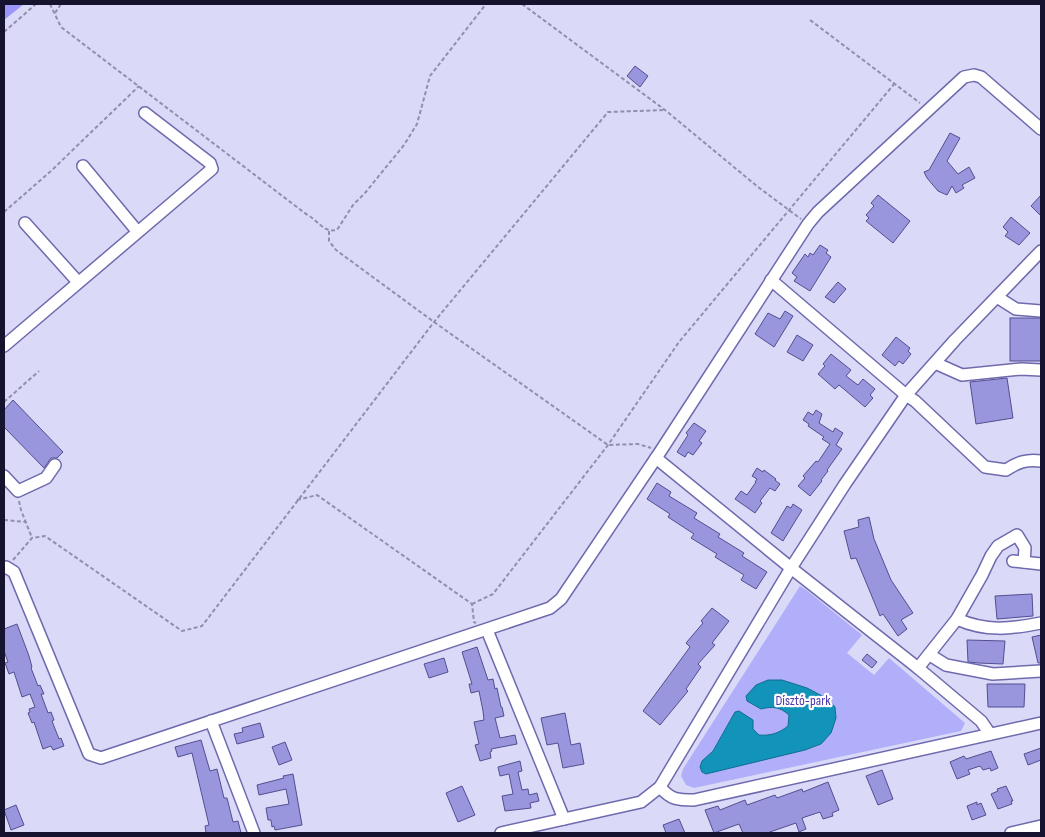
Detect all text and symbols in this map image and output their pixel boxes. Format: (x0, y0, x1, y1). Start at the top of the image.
park label: Dísztó-park (775, 692, 831, 709)

